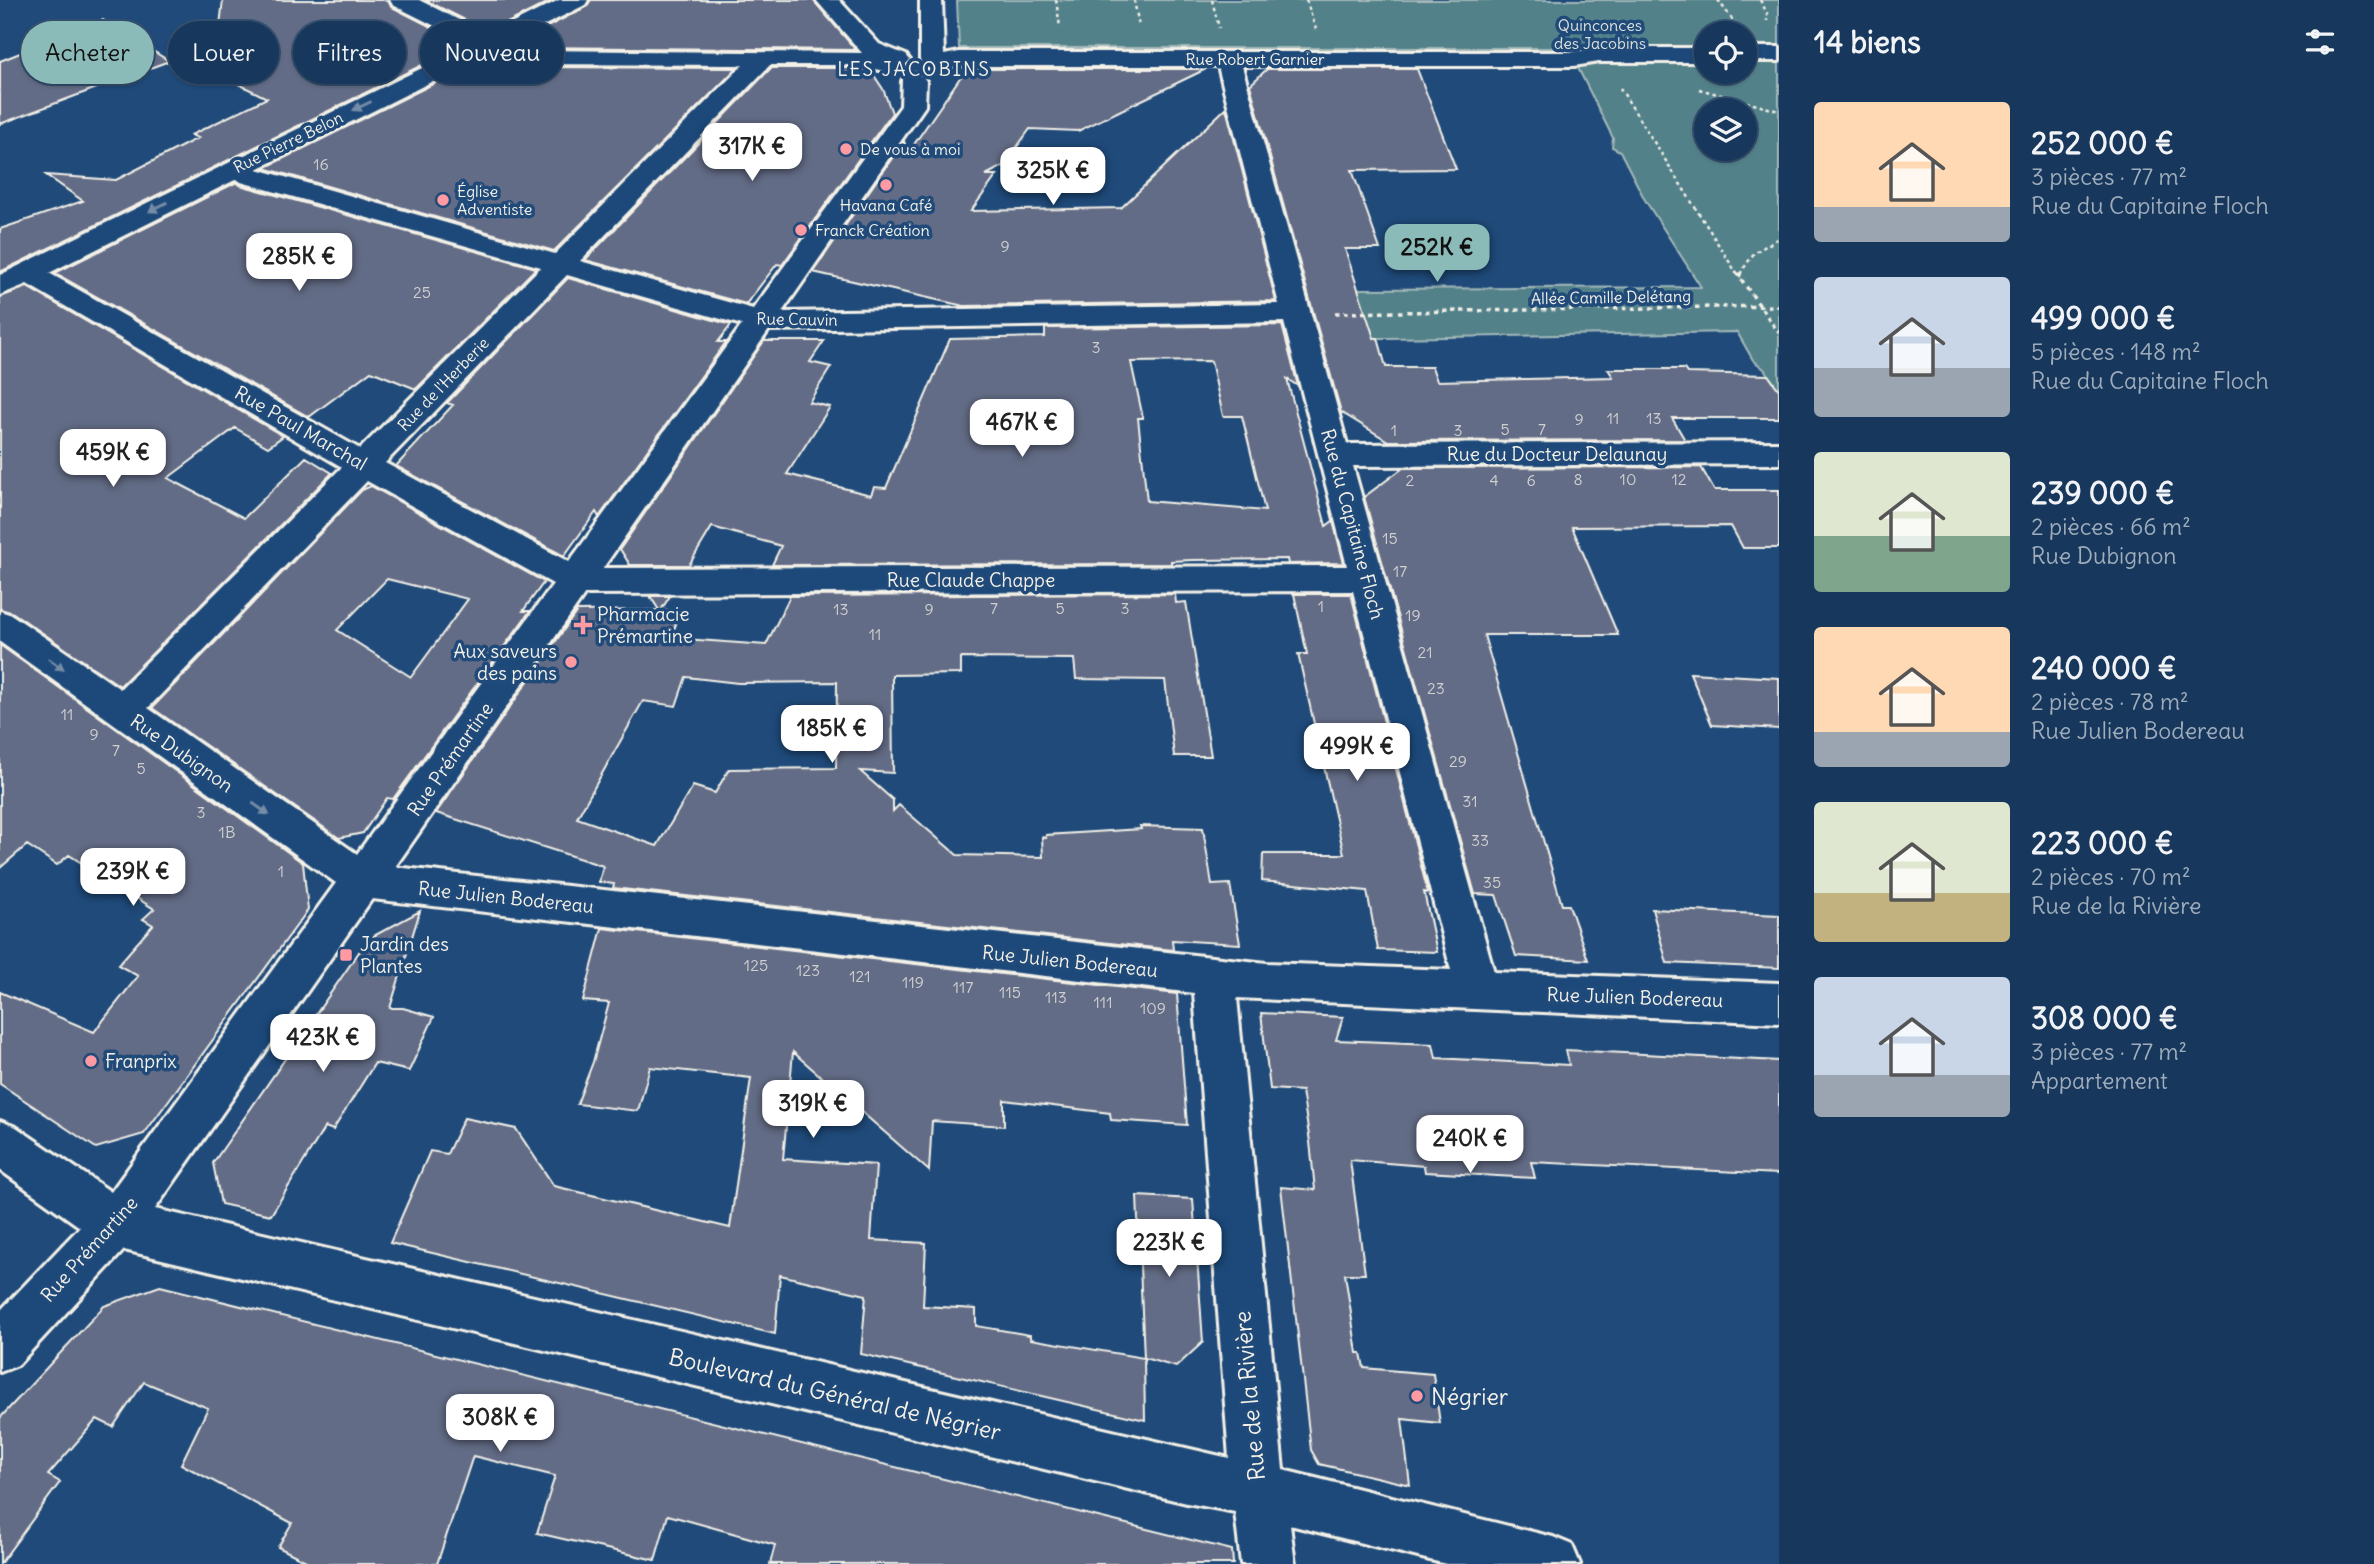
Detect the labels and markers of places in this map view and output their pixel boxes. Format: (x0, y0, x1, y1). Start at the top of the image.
pin: 317K € (695, 124, 809, 183)
place label: De vous à moi (860, 139, 961, 159)
marker: De vous à moi (838, 141, 854, 157)
pin: 325K € (996, 148, 1110, 207)
marker: Havana Café (878, 177, 894, 193)
place label: Église Adventiste (457, 181, 532, 219)
marker: Église Adventiste (435, 192, 451, 208)
place label: Havana Café (840, 195, 932, 215)
place label: Franck Création (815, 220, 930, 240)
marker: Franck Création (793, 222, 809, 238)
pin: 252K € (1380, 224, 1494, 284)
pin: 285K € (242, 233, 356, 293)
pin: 467K € (965, 400, 1079, 459)
pin: 459K € (56, 430, 170, 489)
place label: Pharmacie Prémartine (597, 602, 693, 648)
marker: Pharmacie Prémartine (575, 617, 591, 633)
place label: Aux saveurs des pains (453, 639, 557, 685)
marker: Aux saveurs des pains (563, 654, 579, 670)
pin: 185K € (775, 706, 889, 765)
pin: 499K € (1300, 724, 1414, 783)
pin: 239K € (76, 848, 190, 908)
place label: Jardin des Plantes (360, 932, 449, 978)
marker: Jardin des Plantes (338, 947, 354, 963)
pin: 423K € (266, 1014, 380, 1074)
place label: Franprix (105, 1049, 177, 1073)
marker: Franprix (83, 1053, 99, 1069)
pin: 319K € (756, 1080, 870, 1140)
pin: 240K € (1413, 1116, 1527, 1175)
pin: 223K € (1112, 1220, 1226, 1279)
place label: Négrier (1431, 1382, 1509, 1411)
marker: Négrier (1409, 1388, 1425, 1404)
pin: 308K € (443, 1394, 557, 1454)

